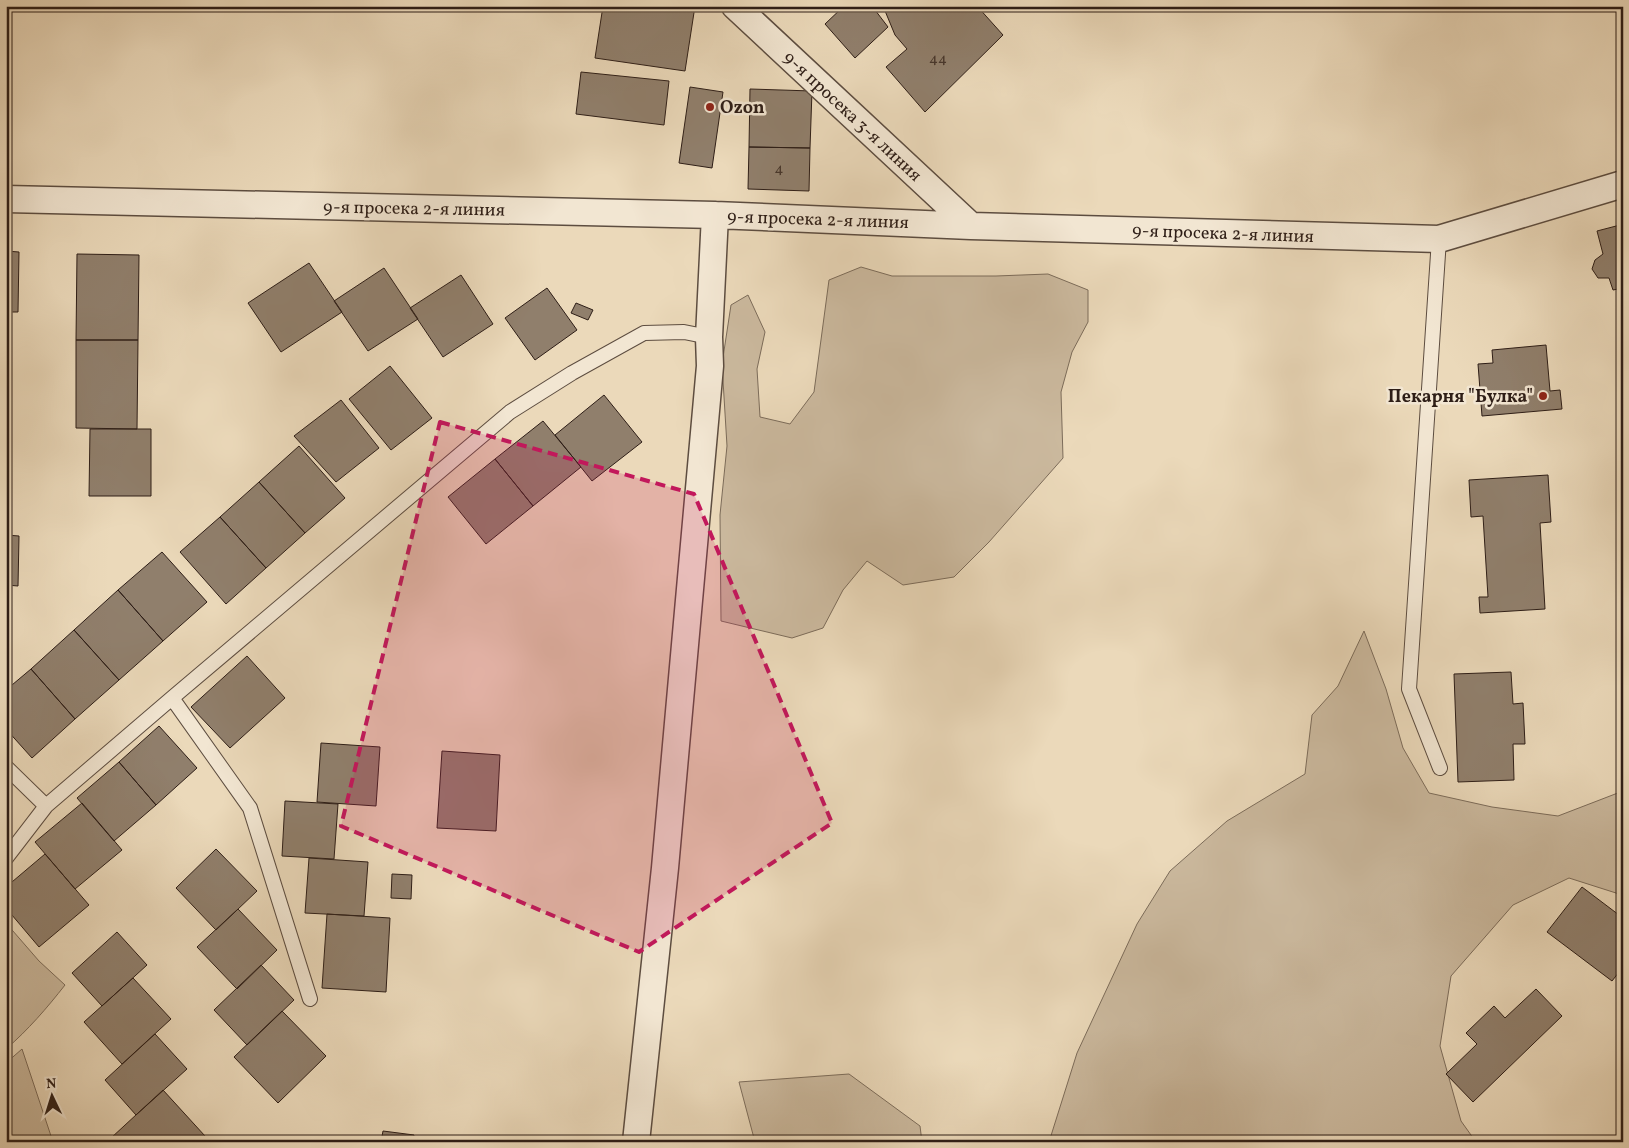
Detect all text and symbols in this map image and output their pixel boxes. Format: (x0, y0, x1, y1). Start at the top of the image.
street label: 9-я просека 3-я линия (777, 46, 927, 188)
house number: 44 (929, 49, 947, 70)
place label: Ozon (720, 96, 765, 121)
marker: Ozon (704, 101, 716, 113)
house number: 4 (775, 159, 784, 180)
street label: 9-я просека 2-я линия (323, 195, 505, 224)
street label: 9-я просека 2-я линия (727, 205, 909, 236)
street label: 9-я просека 2-я линия (1132, 219, 1314, 250)
place label: Пекарня "Булка" (1388, 385, 1533, 410)
marker: Пекарня "Булка" (1537, 390, 1549, 402)
north arrow (28, 1070, 78, 1120)
text: N (45, 1075, 57, 1094)

